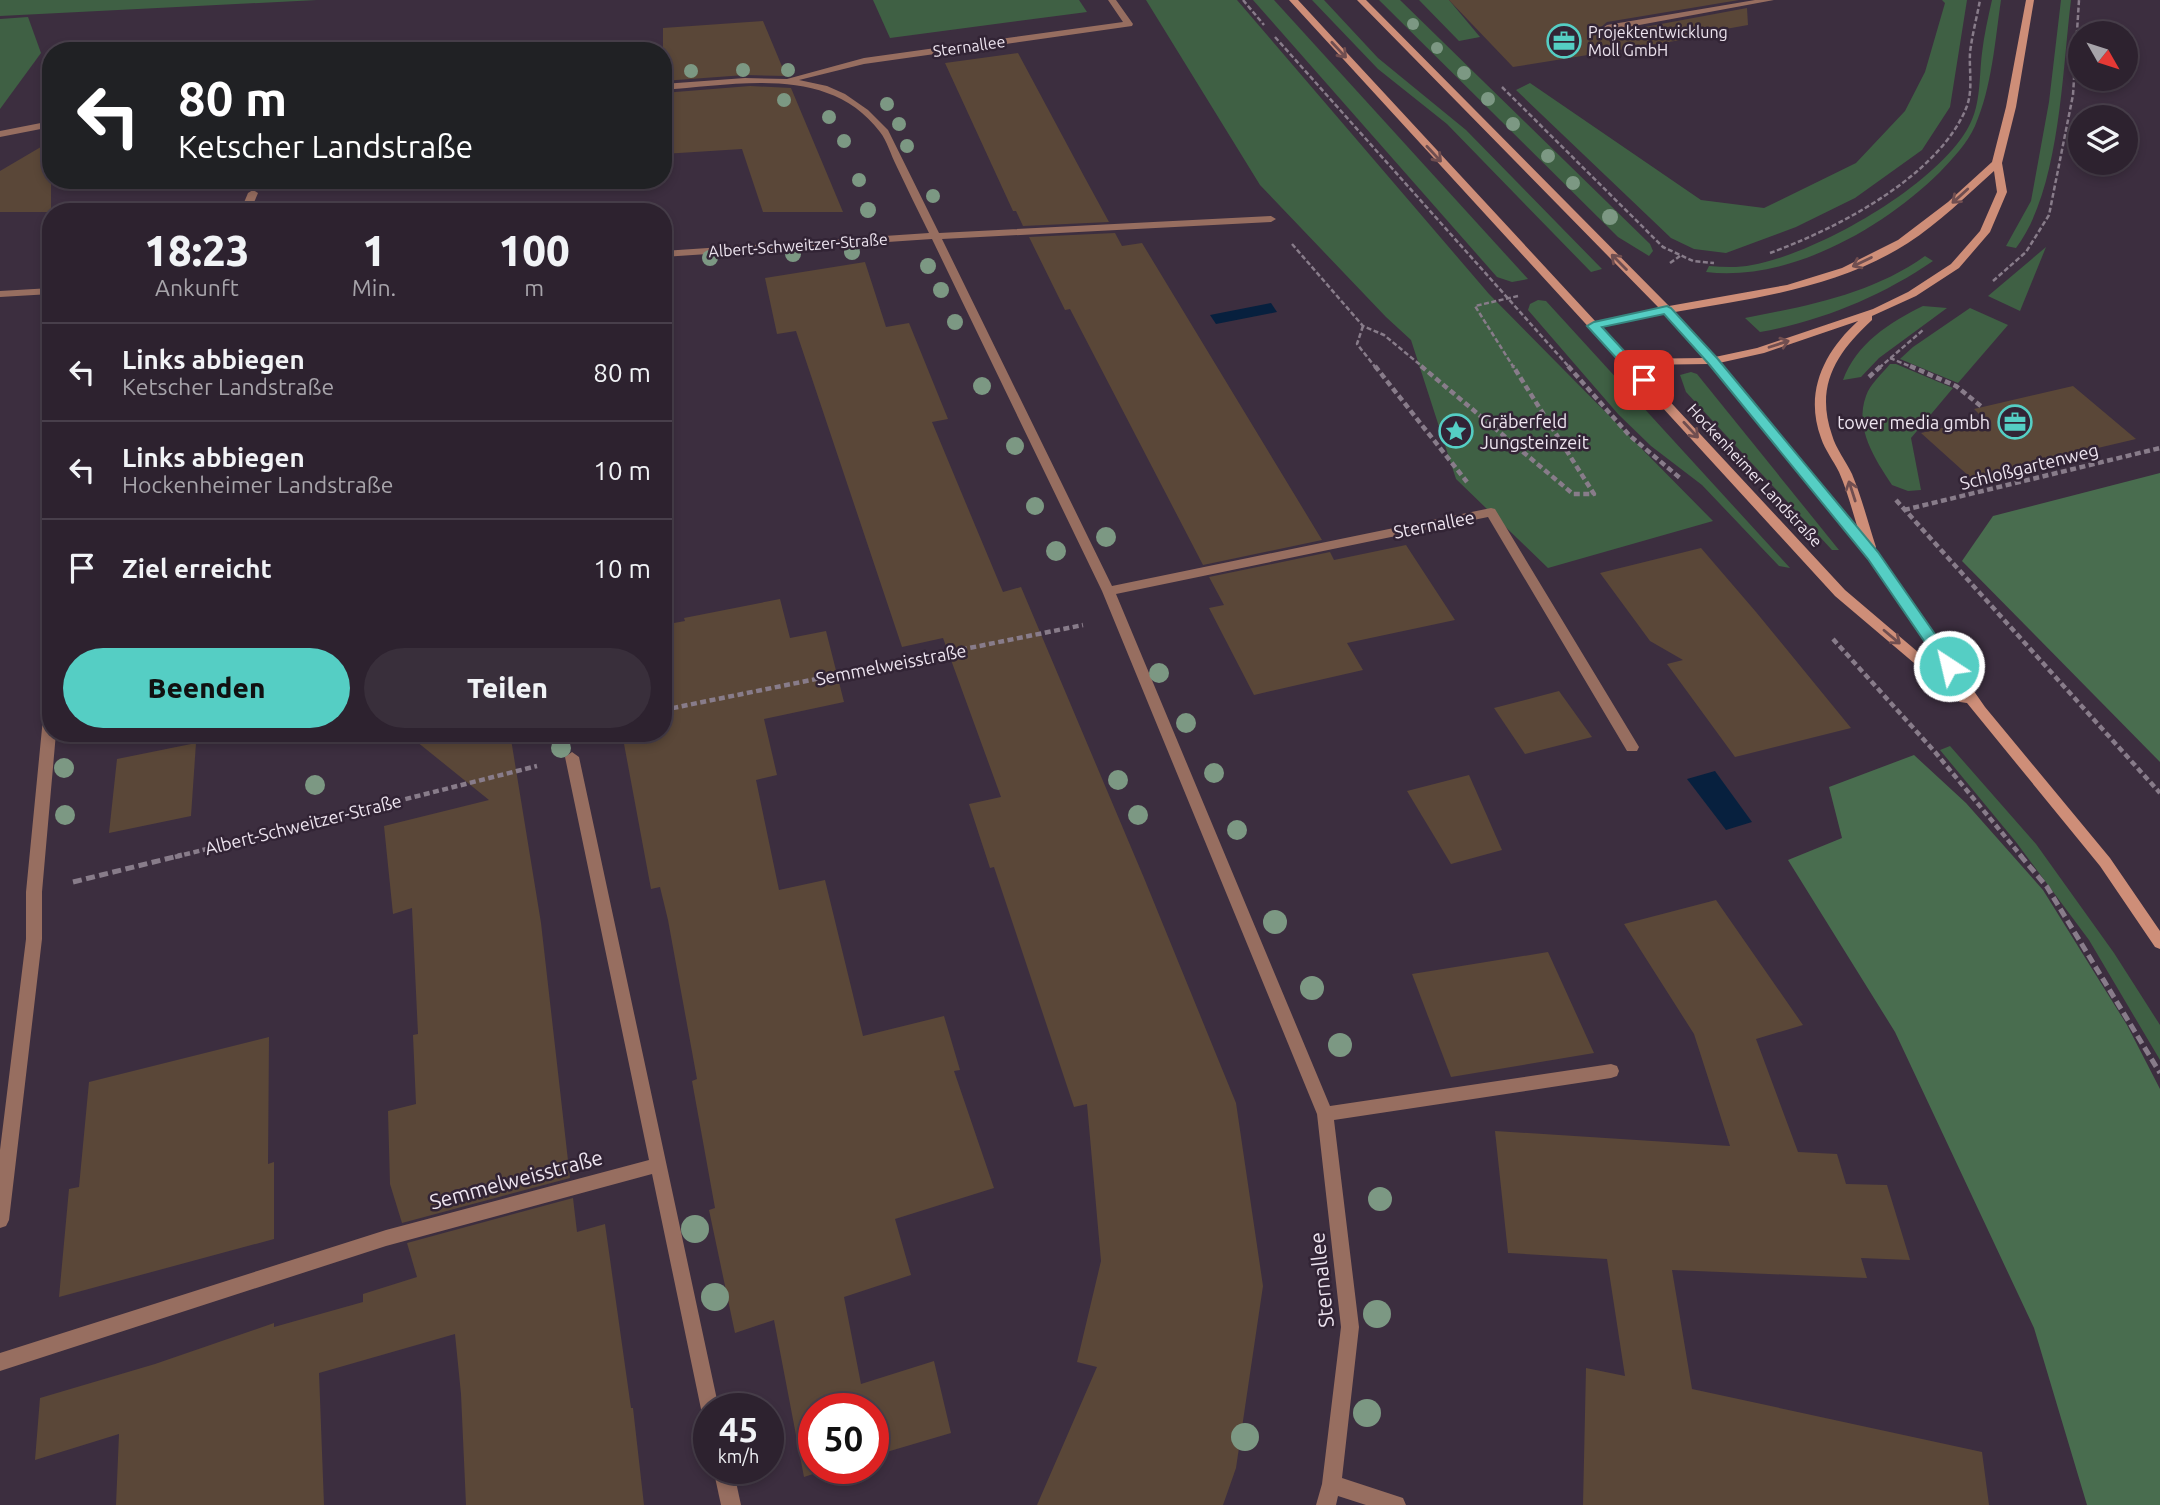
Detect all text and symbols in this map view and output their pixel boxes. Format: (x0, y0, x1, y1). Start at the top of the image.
north arrow (2068, 21, 2138, 91)
map controls (2068, 21, 2138, 175)
office icon: Projektentwicklung Moll GmbH (1545, 22, 1583, 60)
place label: Projektentwicklung Moll GmbH (1588, 23, 1728, 59)
street label: Sternallee (932, 32, 1006, 60)
one-way arrow (1331, 41, 1347, 59)
icon: left (63, 70, 154, 161)
text: 80 m (178, 70, 287, 125)
button: layers (2068, 105, 2138, 175)
text: Ketscher Landstraße (178, 128, 473, 164)
one-way arrow (1426, 145, 1442, 163)
one-way arrow (1951, 188, 1969, 204)
text: 18:23 (144, 227, 249, 274)
text: 1 (362, 227, 386, 274)
text: 100 (499, 227, 570, 274)
street label: Albert-Schweitzer-Straße (708, 230, 888, 260)
one-way arrow (1610, 254, 1627, 271)
one-way arrow (1852, 256, 1873, 269)
text: Ankunft (155, 275, 239, 300)
text: Min. (352, 275, 396, 300)
text: m (524, 275, 544, 300)
one-way arrow (1767, 337, 1789, 350)
text: Links abbiegen (122, 345, 305, 374)
pin (1614, 350, 1674, 410)
icon: left (63, 353, 101, 391)
text: 80 m (593, 358, 651, 387)
icon: arrive (1625, 361, 1663, 399)
text: Ketscher Landstraße (122, 374, 334, 399)
street label: Hockenheimer Landstraße (1684, 400, 1826, 550)
office icon: tower media gmbh (1996, 403, 2034, 441)
place label: Gräberfeld Jungsteinzeit (1480, 411, 1589, 452)
place icon: Gräberfeld Jungsteinzeit (1437, 412, 1475, 450)
place label: tower media gmbh (1837, 412, 1990, 432)
one-way arrow (1682, 421, 1699, 438)
street label: Schloßgartenweg (1958, 439, 2100, 493)
text: Links abbiegen (122, 443, 305, 472)
icon: left (63, 451, 101, 489)
text: 10 m (593, 456, 651, 485)
text: Hockenheimer Landstraße (122, 472, 393, 497)
one-way arrow (1844, 480, 1857, 502)
street label: Sternallee (1392, 506, 1476, 542)
icon: arrive (63, 549, 101, 587)
text: Ziel erreicht (122, 554, 272, 583)
text: 10 m (593, 554, 651, 583)
one-way arrow (1883, 629, 1901, 645)
position arrow (1912, 629, 1986, 703)
street label: Semmelweisstraße (814, 640, 968, 688)
button: Beenden (63, 648, 350, 728)
button: Teilen (364, 648, 651, 728)
street label: Albert-Schweitzer-Straße (203, 790, 403, 858)
street label: Semmelweisstraße (427, 1144, 605, 1214)
street label: Sternallee (1304, 1231, 1338, 1329)
speed limit sign: 50 (798, 1393, 889, 1484)
text: 45 (719, 1409, 758, 1449)
text: km/h (718, 1446, 759, 1466)

